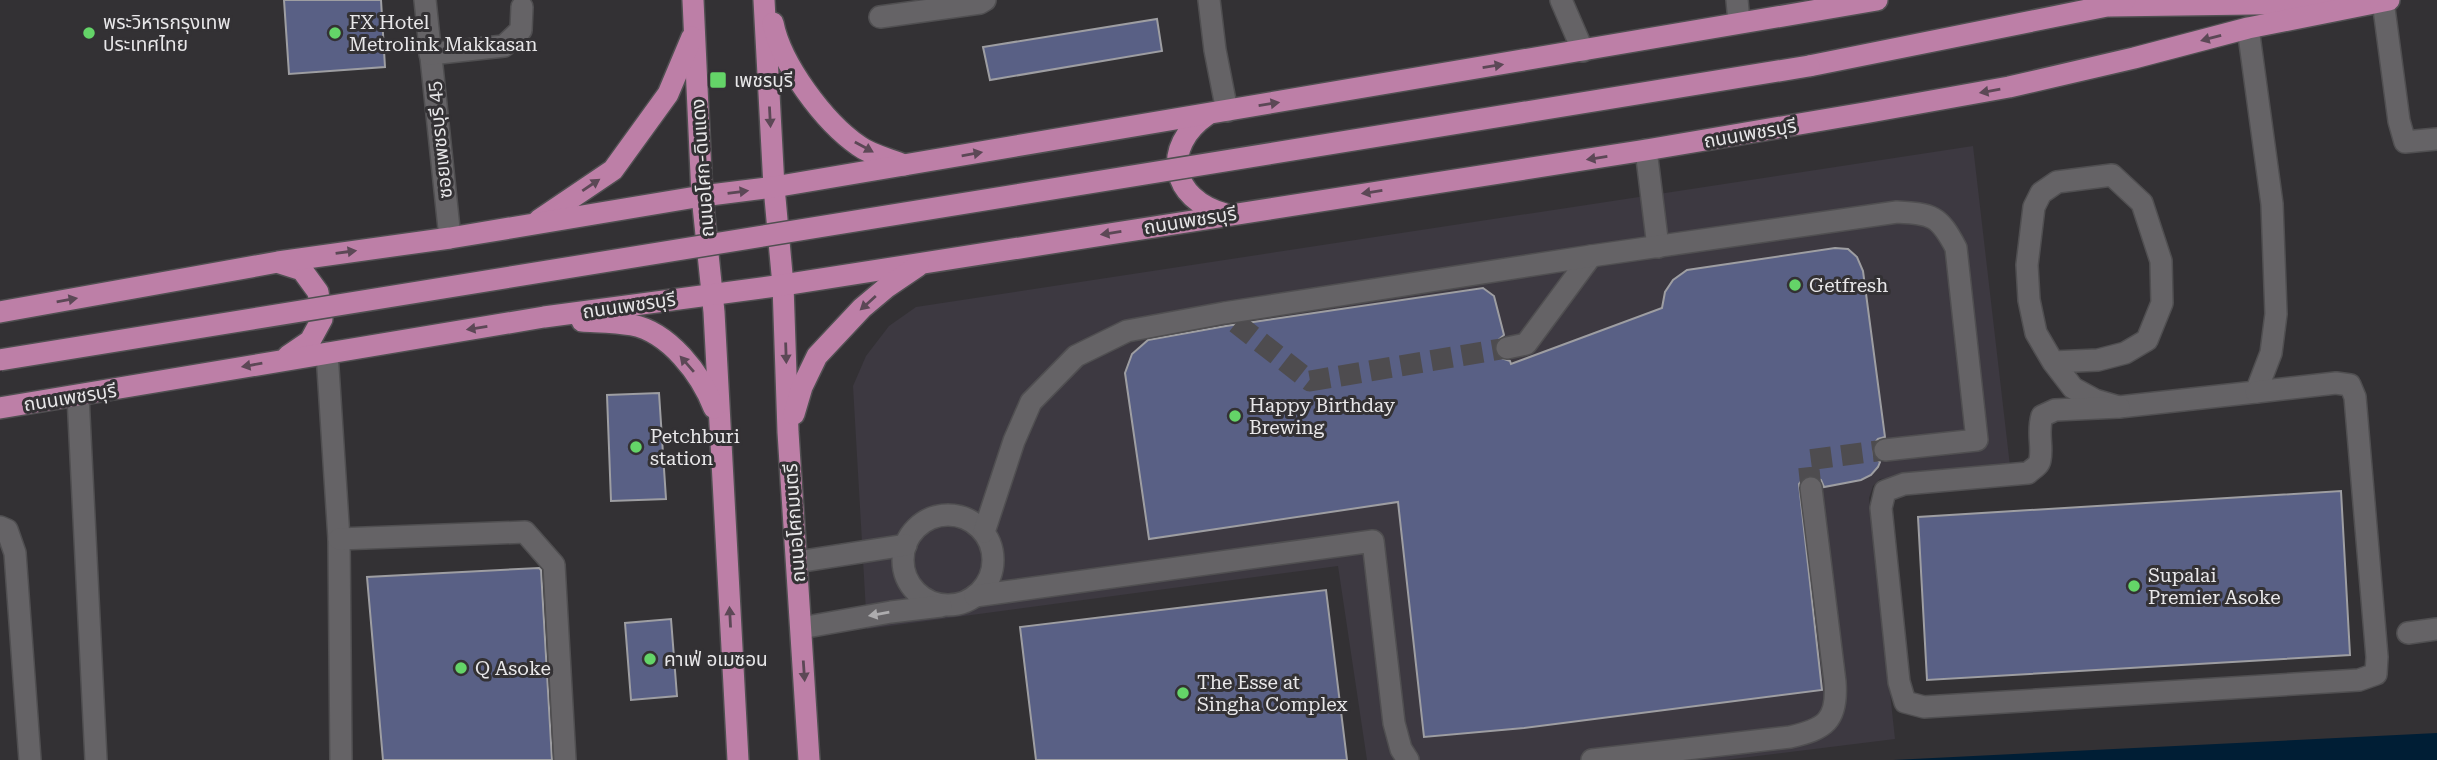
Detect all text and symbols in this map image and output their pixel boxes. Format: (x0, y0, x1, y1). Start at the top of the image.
place label: พระวิหารกรุงเทพ ประเทศไทย (103, 11, 231, 56)
place label: FX Hotel Metrolink Makkasan (349, 11, 537, 56)
marker: พระวิหารกรุงเทพ ประเทศไทย (81, 25, 97, 41)
marker: FX Hotel Metrolink Makkasan (327, 25, 343, 41)
one-way arrow (2200, 33, 2222, 44)
one-way arrow (1483, 60, 1505, 71)
place label: เพชรบุรี (734, 69, 793, 92)
marker: เพชรบุรี (708, 70, 728, 90)
street label: ซอยเพชรบุรี 45 (422, 80, 457, 200)
one-way arrow (1979, 86, 2001, 97)
street label: ถนนอโศก-ดินแดง (686, 98, 719, 238)
one-way arrow (1258, 98, 1280, 109)
one-way arrow (765, 106, 776, 128)
street label: ถนนเพชรบุรี (1702, 114, 1798, 153)
one-way arrow (854, 141, 873, 153)
one-way arrow (961, 148, 983, 159)
one-way arrow (1586, 153, 1608, 164)
one-way arrow (582, 178, 600, 192)
one-way arrow (727, 186, 749, 197)
one-way arrow (1361, 187, 1383, 198)
street label: ถนนเพชรบุรี (1142, 202, 1238, 239)
one-way arrow (1100, 228, 1122, 239)
one-way arrow (335, 247, 357, 258)
place label: Getfresh (1809, 274, 1888, 297)
marker: Getfresh (1787, 277, 1803, 293)
street label: ถนนเพชรบุรี (581, 288, 677, 323)
one-way arrow (56, 294, 78, 305)
one-way arrow (860, 295, 877, 311)
one-way arrow (466, 323, 488, 334)
one-way arrow (780, 342, 791, 364)
one-way arrow (680, 355, 695, 372)
one-way arrow (241, 360, 263, 371)
street label: ถนนเพชรบุรี (22, 379, 118, 416)
place label: Happy Birthday Brewing (1249, 394, 1396, 439)
marker: Happy Birthday Brewing (1227, 408, 1243, 424)
place label: Petchburi station (650, 425, 740, 470)
marker: Petchburi station (628, 439, 644, 455)
street label: ถนนอโศกมนตรี (779, 463, 810, 583)
place label: Supalai Premier Asoke (2148, 564, 2281, 609)
marker: Supalai Premier Asoke (2126, 578, 2142, 594)
one-way arrow (724, 605, 735, 627)
one-way arrow (868, 608, 890, 619)
place label: คาเฟ่ อเมซอน (664, 648, 768, 671)
marker: คาเฟ่ อเมซอน (642, 651, 658, 667)
place label: Q Asoke (475, 657, 551, 680)
marker: Q Asoke (453, 660, 469, 676)
one-way arrow (799, 660, 810, 682)
place label: The Esse at Singha Complex (1197, 671, 1348, 716)
marker: The Esse at Singha Complex (1175, 685, 1191, 701)

